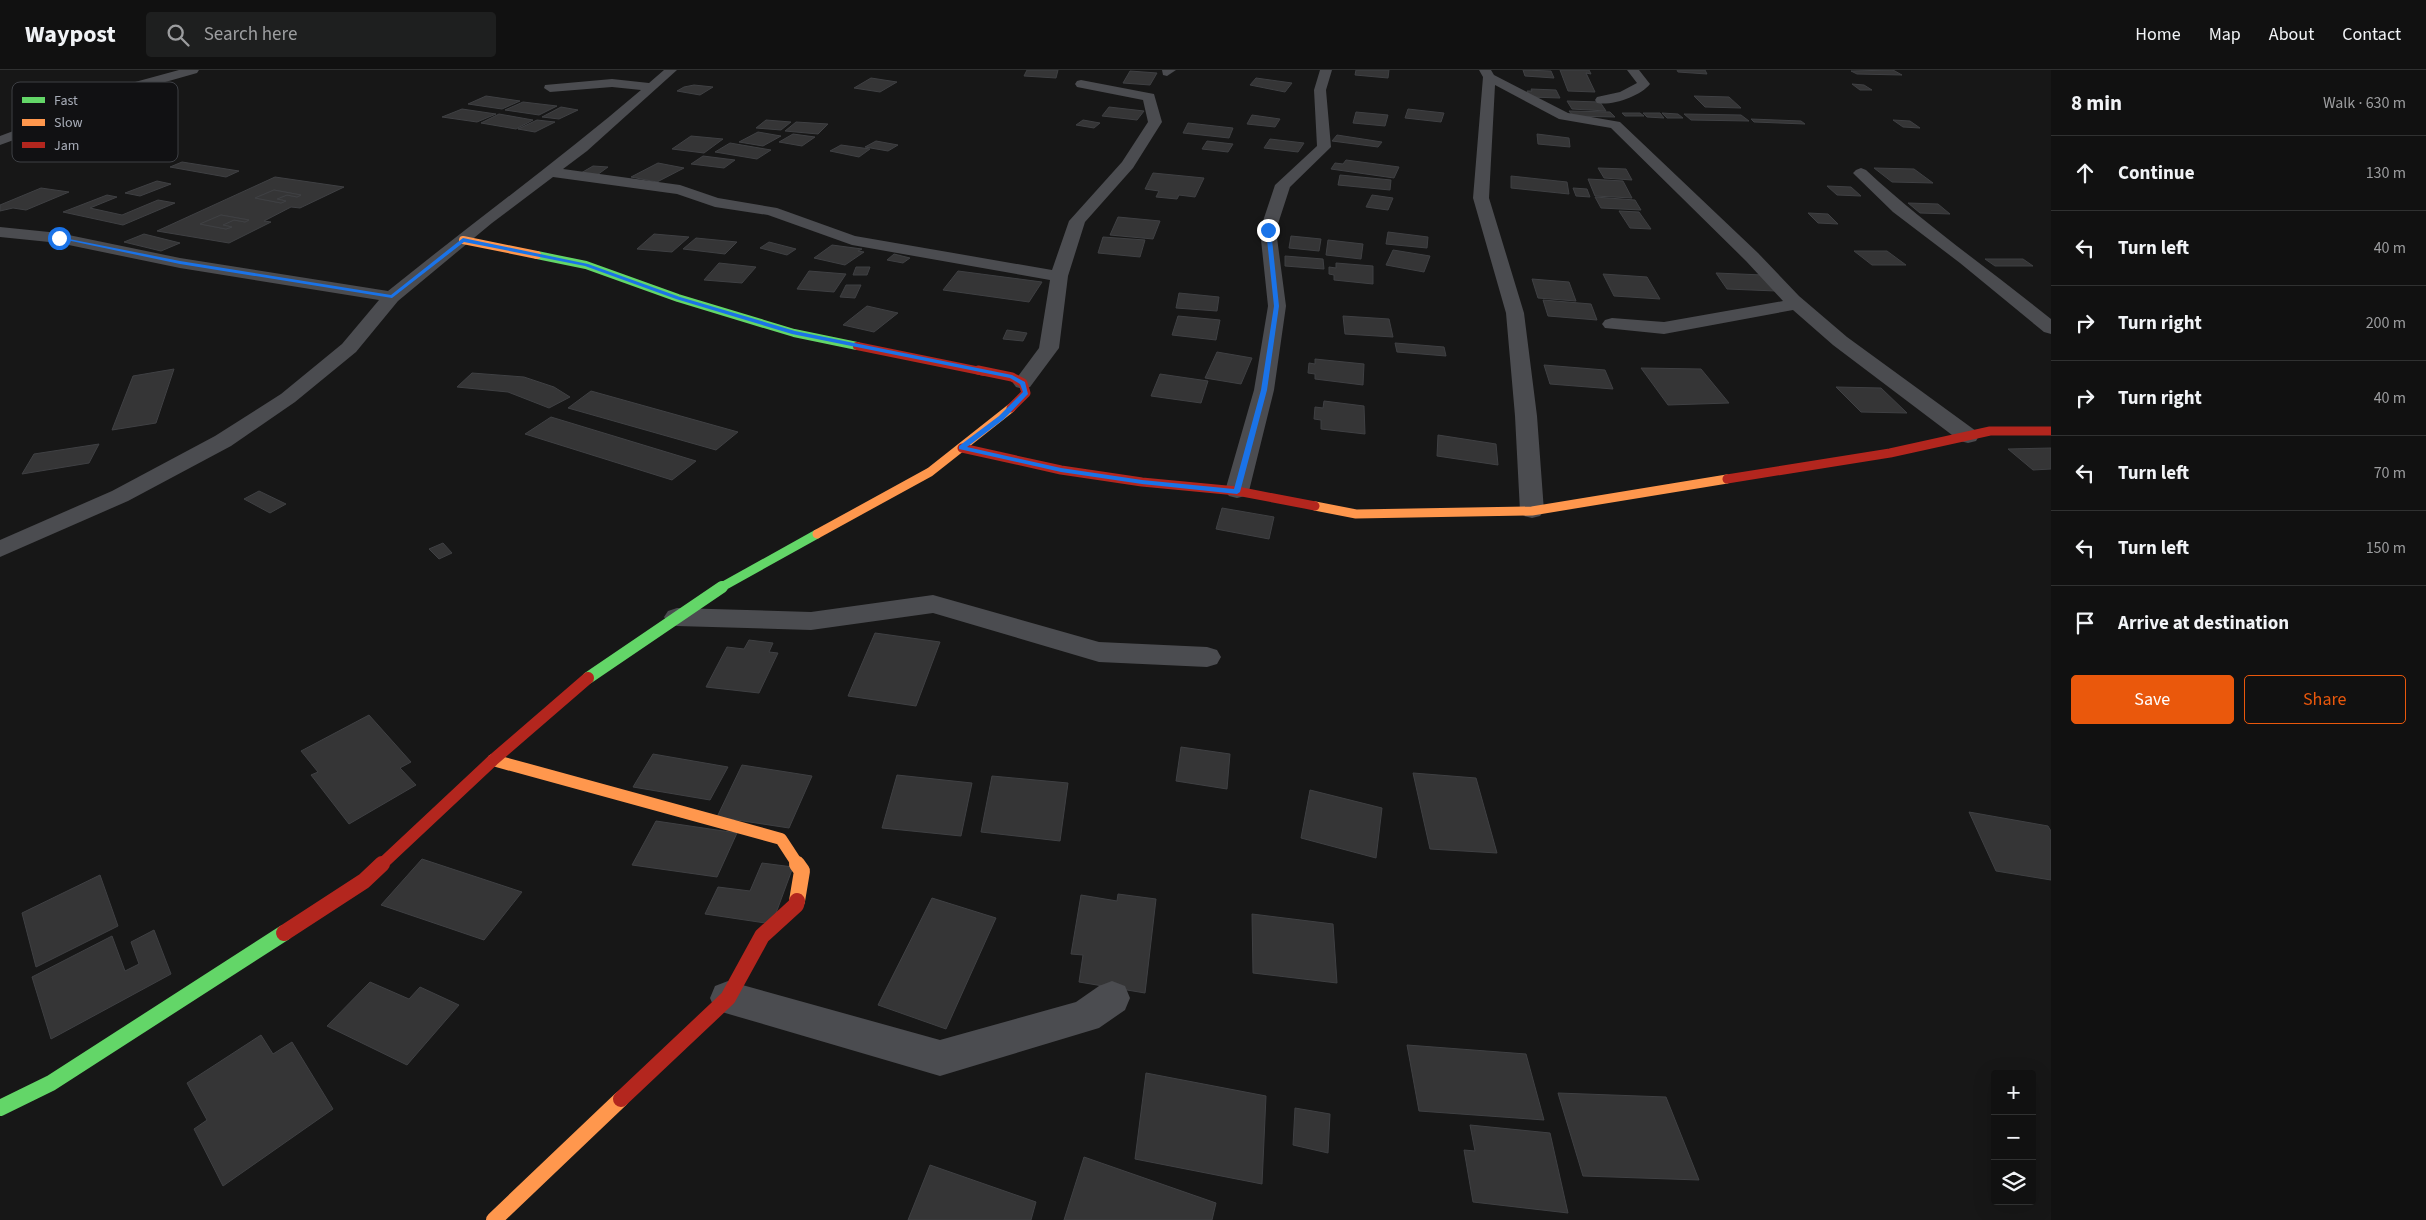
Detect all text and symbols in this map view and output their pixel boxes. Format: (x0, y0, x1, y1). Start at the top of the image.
search box (146, 12, 496, 57)
text: Waypost (25, 17, 116, 52)
icon: search (164, 21, 192, 49)
text: Search here (204, 21, 297, 48)
text: Home (2135, 22, 2181, 47)
text: Map (2209, 22, 2241, 47)
text: About (2269, 22, 2314, 47)
text: Contact (2342, 22, 2401, 47)
legend (12, 82, 178, 162)
text: 8 min (2071, 88, 2122, 118)
text: Fast (54, 91, 78, 111)
text: Walk · 630 m (2323, 92, 2406, 114)
text: Slow (54, 113, 83, 133)
text: Jam (54, 136, 79, 156)
icon: ahead (2071, 159, 2099, 187)
text: Continue (2118, 160, 2195, 187)
text: 130 m (2366, 162, 2406, 184)
route end (1257, 219, 1280, 242)
route start (48, 227, 71, 250)
icon: left (2071, 234, 2099, 262)
text: Turn left (2118, 235, 2189, 262)
text: 40 m (2374, 237, 2406, 259)
icon: right (2071, 309, 2099, 337)
text: Turn right (2118, 310, 2202, 337)
text: 200 m (2366, 312, 2406, 334)
icon: right (2071, 384, 2099, 412)
text: Turn right (2118, 385, 2202, 412)
text: 40 m (2374, 387, 2406, 409)
icon: left (2071, 459, 2099, 487)
text: Turn left (2118, 460, 2189, 487)
text: 70 m (2374, 462, 2406, 484)
icon: left (2071, 534, 2099, 562)
text: Turn left (2118, 535, 2189, 562)
text: 150 m (2366, 537, 2406, 559)
icon: arrive (2071, 609, 2099, 637)
text: Arrive at destination (2118, 610, 2289, 637)
button: Save (2071, 675, 2234, 724)
button: Share (2244, 675, 2406, 724)
map controls (1991, 1070, 2036, 1205)
button: + (1991, 1070, 2036, 1115)
button: − (1991, 1115, 2036, 1160)
button: layers (1991, 1160, 2036, 1205)

